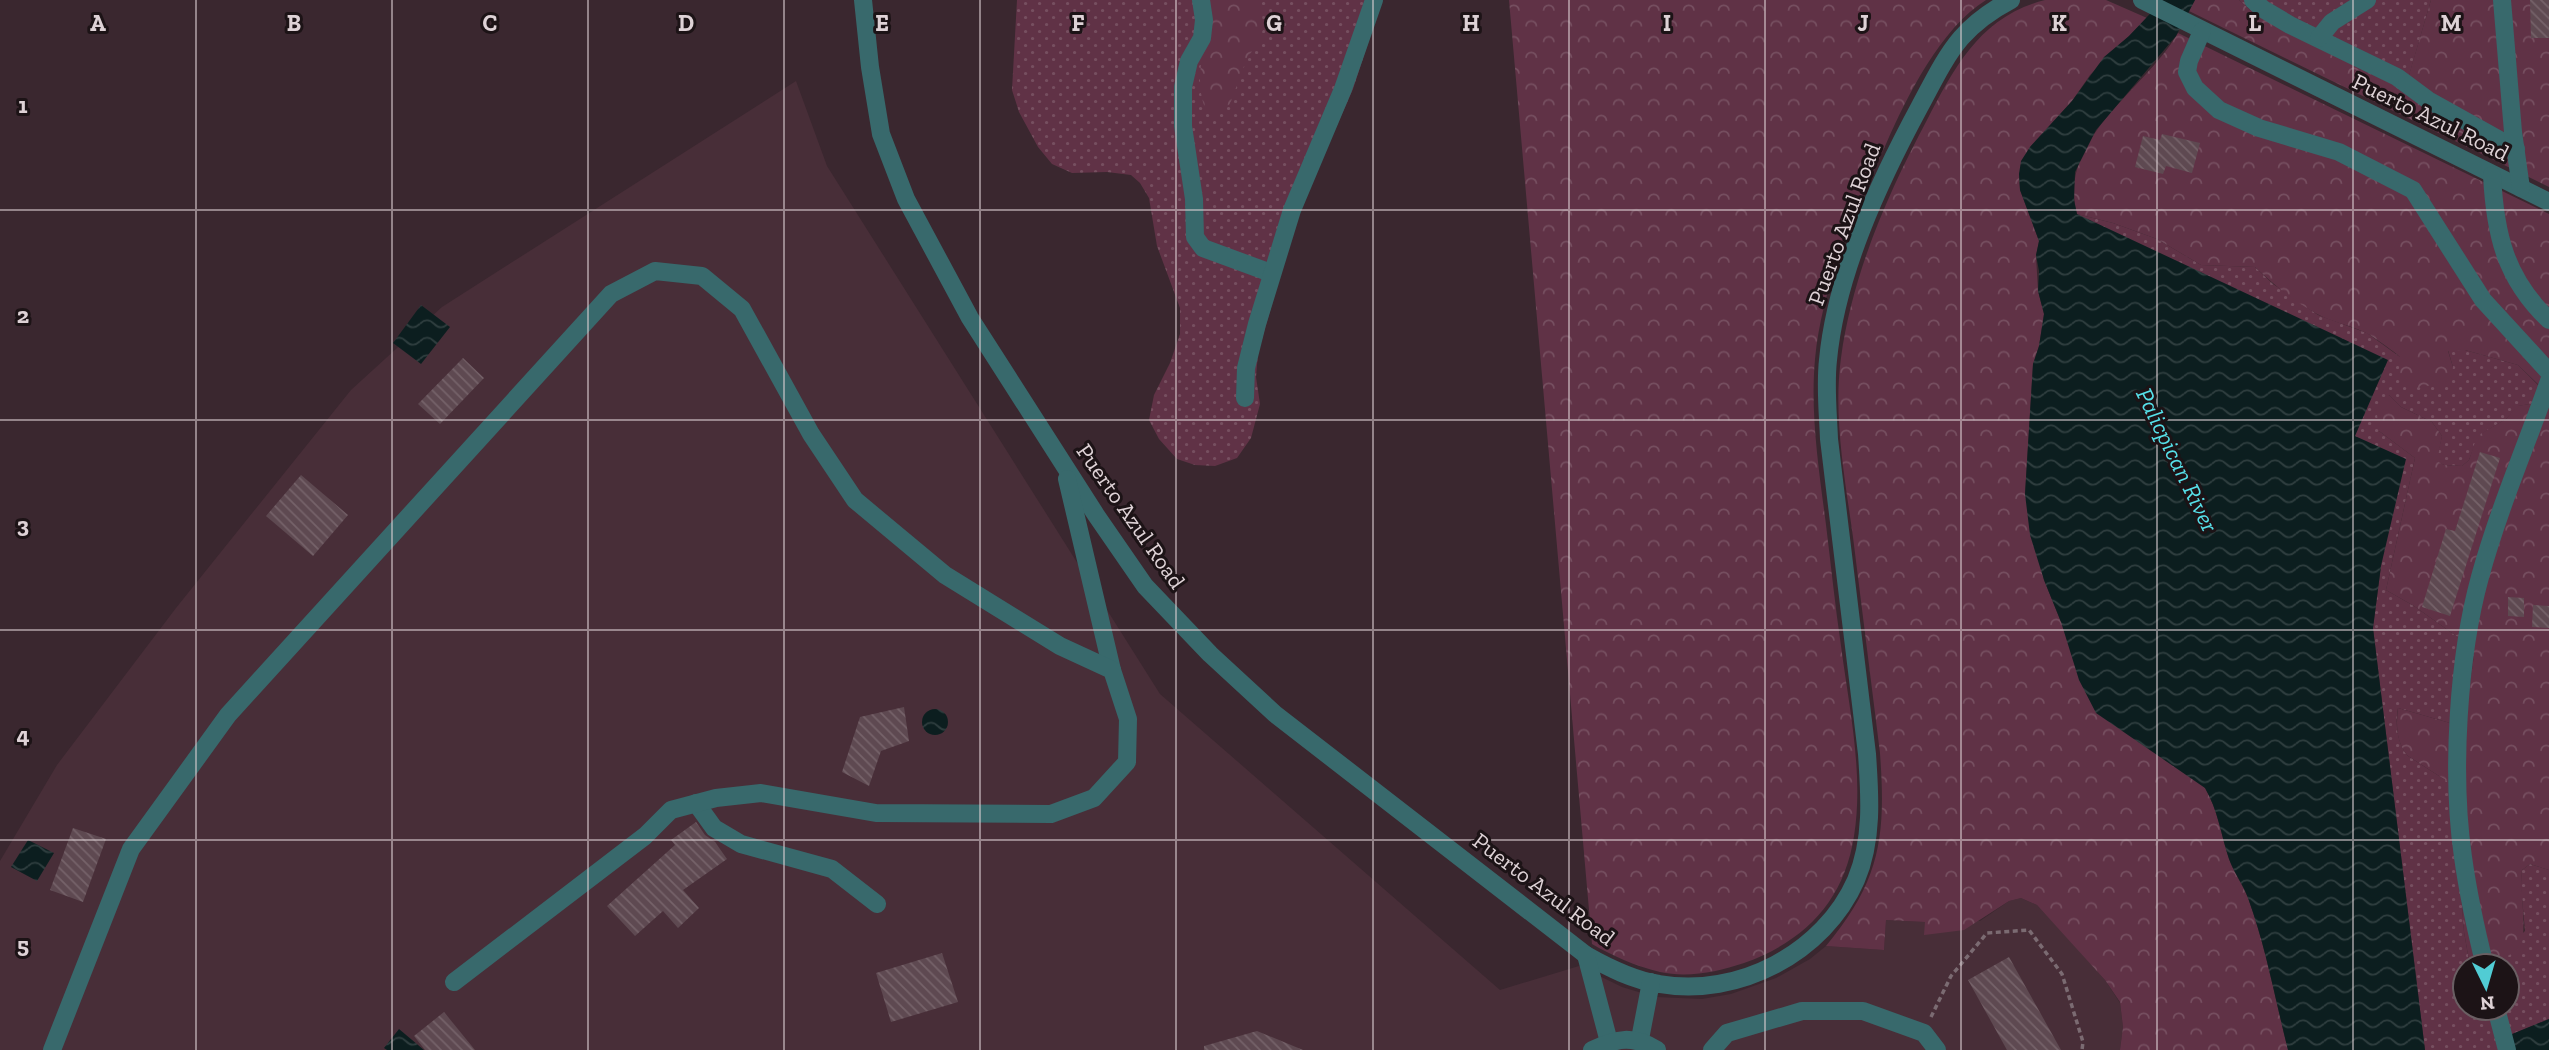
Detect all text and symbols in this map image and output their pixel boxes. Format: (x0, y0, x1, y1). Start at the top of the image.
text: A (90, 9, 106, 37)
text: B (287, 9, 301, 37)
text: C (483, 9, 497, 37)
text: D (678, 9, 694, 37)
text: E (875, 9, 889, 37)
text: F (1071, 9, 1085, 37)
text: G (1266, 9, 1282, 37)
text: H (1462, 9, 1480, 37)
text: I (1663, 9, 1671, 37)
text: J (1857, 9, 1869, 37)
text: K (2051, 9, 2067, 37)
text: L (2249, 9, 2262, 37)
text: M (2441, 9, 2461, 37)
street label: Puerto Azul Road (2348, 67, 2514, 167)
text: 1 (18, 91, 28, 119)
street label: Puerto Azul Road (1802, 139, 1886, 309)
text: 2 (17, 301, 29, 329)
water label: Palicpican River (2130, 383, 2225, 537)
street label: Puerto Azul Road (1071, 438, 1192, 594)
text: 3 (17, 511, 29, 539)
text: 4 (16, 721, 30, 749)
street label: Puerto Azul Road (1467, 826, 1621, 952)
text: 5 (17, 931, 29, 959)
north arrow (2451, 952, 2521, 1022)
text: N (2479, 991, 2496, 1016)

